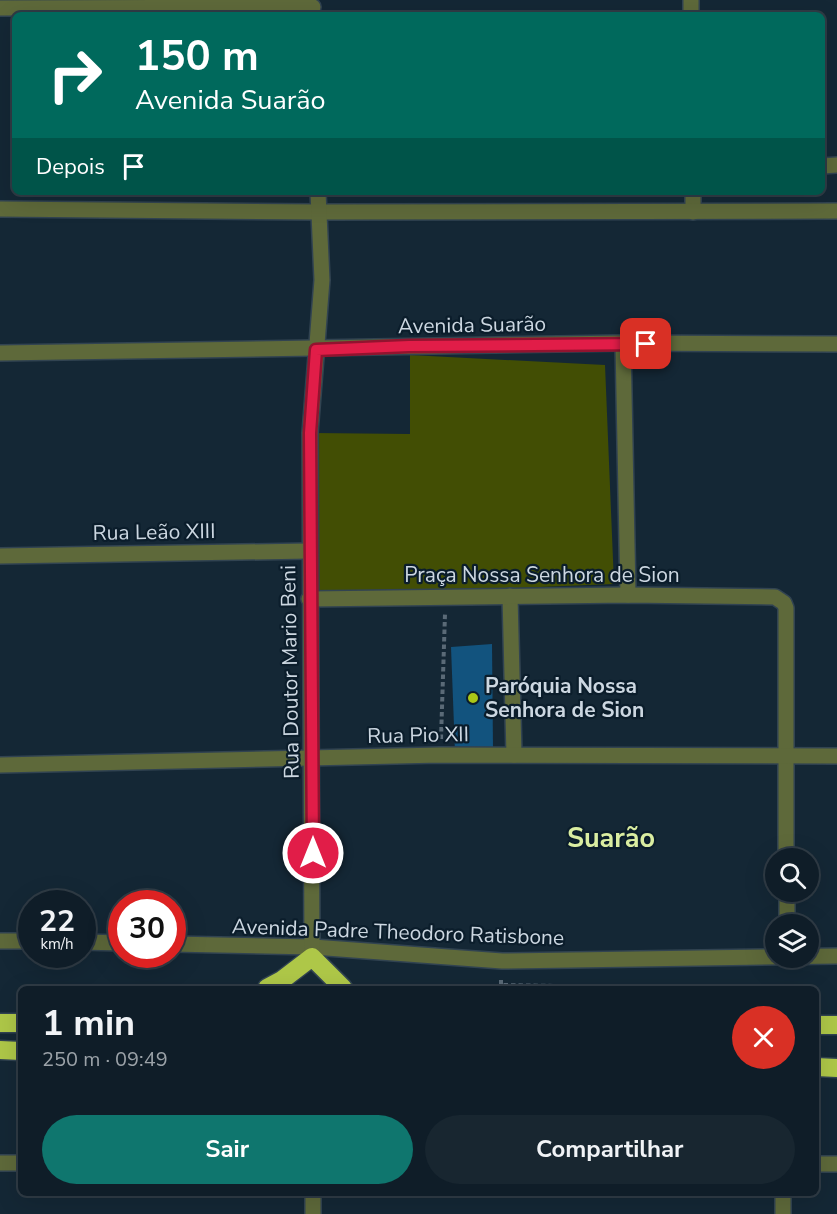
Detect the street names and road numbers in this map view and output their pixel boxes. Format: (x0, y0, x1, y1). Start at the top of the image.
street label: Avenida Suarão (398, 310, 546, 340)
street label: Rua Leão XIII (92, 517, 216, 547)
street label: Praça Nossa Senhora de Sion (404, 561, 680, 589)
street label: Rua Doutor Mario Beni (274, 565, 306, 779)
street label: Rua Pio XII (367, 720, 469, 750)
street label: Avenida Padre Theodoro Ratisbone (231, 912, 565, 952)

